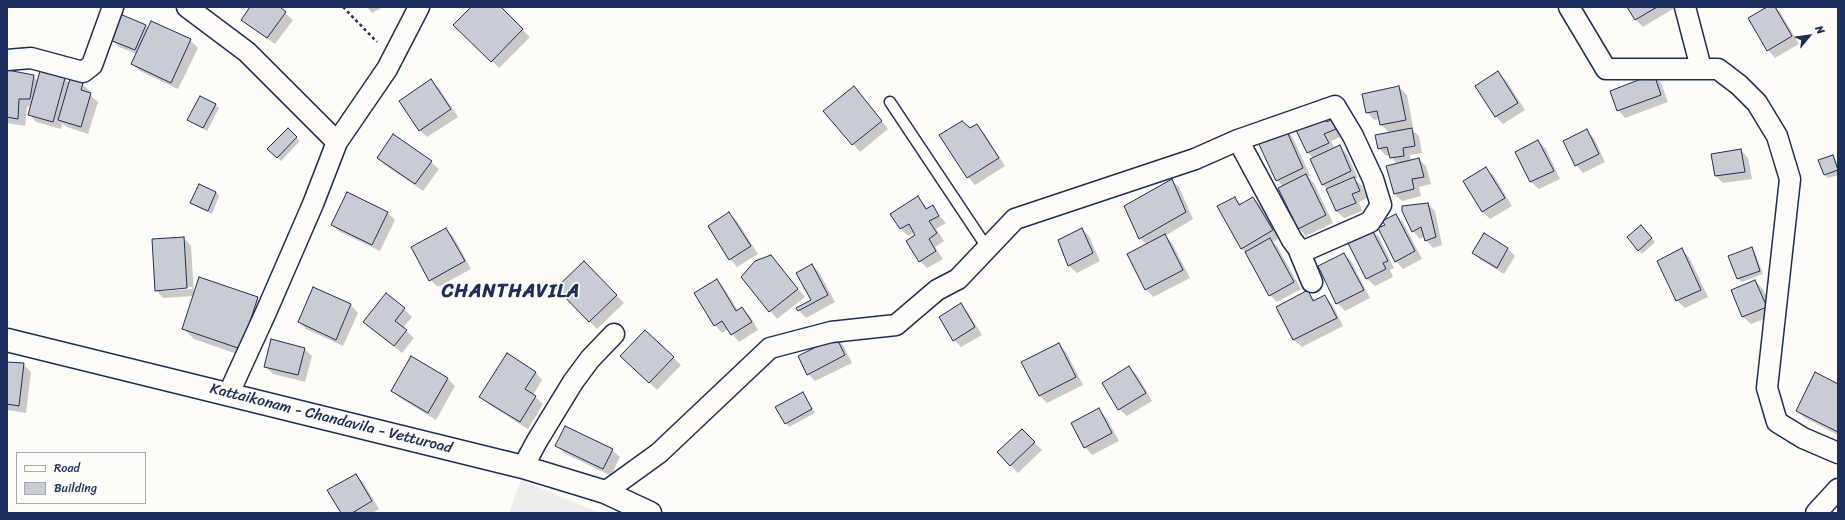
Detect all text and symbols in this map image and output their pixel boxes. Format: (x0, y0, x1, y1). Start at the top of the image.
north arrow (1789, 16, 1829, 56)
text: N (1810, 22, 1830, 38)
district label: CHANTHAVILA (443, 281, 579, 303)
street label: Kattaikonam - Chandavila - Vetturoad (208, 380, 454, 458)
legend (16, 452, 146, 504)
text: Road (54, 457, 80, 479)
text: Building (54, 477, 97, 499)

